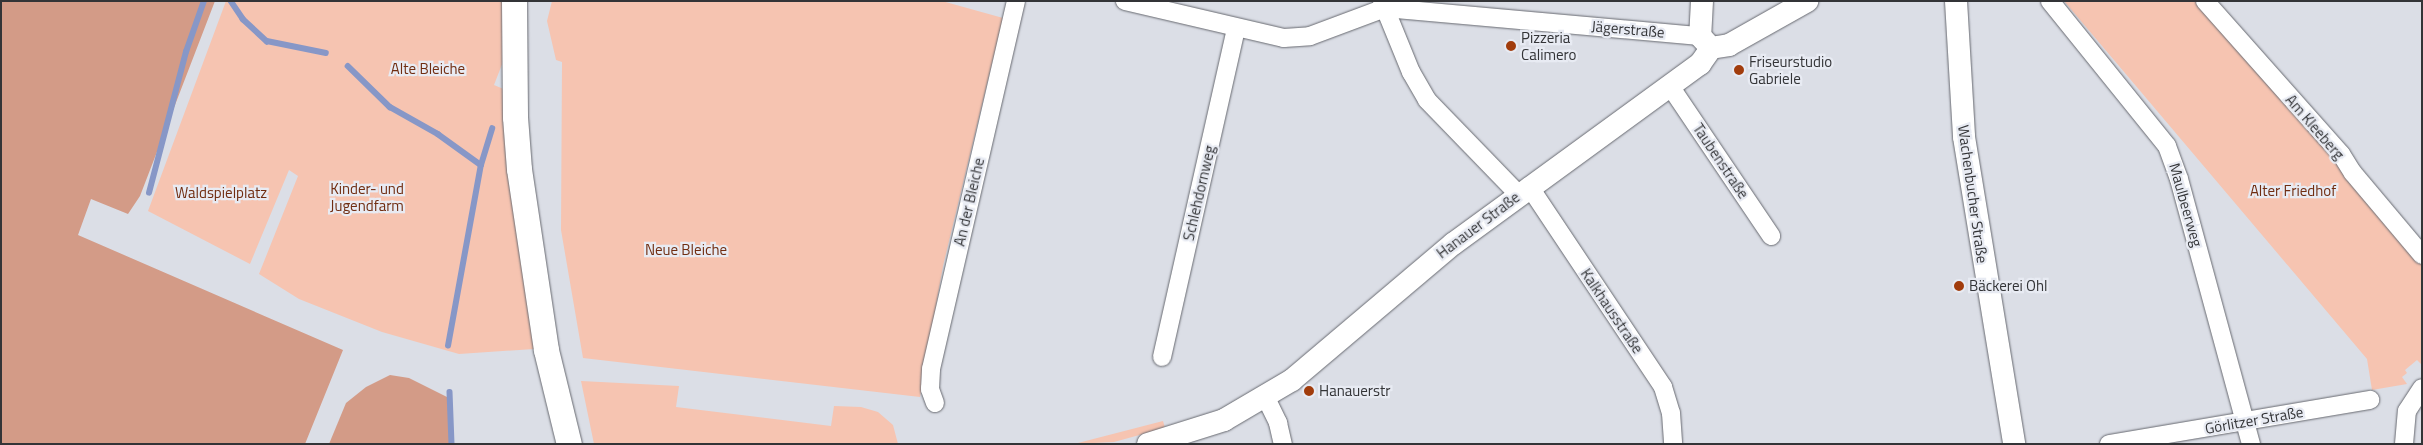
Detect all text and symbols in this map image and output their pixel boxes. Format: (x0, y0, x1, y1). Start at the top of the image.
street label: Jägerstraße (1591, 17, 1665, 41)
place label: Pizzeria Calimero (1521, 28, 1576, 63)
marker: Pizzeria Calimero (1505, 40, 1517, 52)
place label: Friseurstudio Gabriele (1749, 52, 1832, 87)
park label: Alte Bleiche (391, 60, 465, 78)
marker: Friseurstudio Gabriele (1733, 64, 1745, 76)
street label: Am Kleeberg (2282, 91, 2348, 163)
street label: Taubenstraße (1689, 120, 1753, 202)
street label: Wachenbucher Straße (1954, 124, 1992, 264)
street label: Schlehdornweg (1179, 143, 1219, 243)
street label: An der Bleiche (950, 156, 988, 248)
street label: Maulbeerweg (2165, 161, 2207, 249)
park label: Kinder- und Jugendfarm (330, 179, 404, 214)
park label: Alter Friedhof (2250, 182, 2336, 200)
park label: Waldspielplatz (175, 184, 267, 202)
street label: Hanauer Straße (1433, 188, 1523, 262)
park label: Neue Bleiche (645, 241, 727, 259)
street label: Kalkhausstraße (1577, 265, 1647, 357)
place label: Bäckerei Ohl (1969, 277, 2047, 295)
marker: Bäckerei Ohl (1953, 280, 1965, 292)
place label: Hanauerstr (1319, 382, 1390, 400)
marker: Hanauerstr (1303, 385, 1315, 397)
street label: Görlitzer Straße (2204, 403, 2304, 437)

